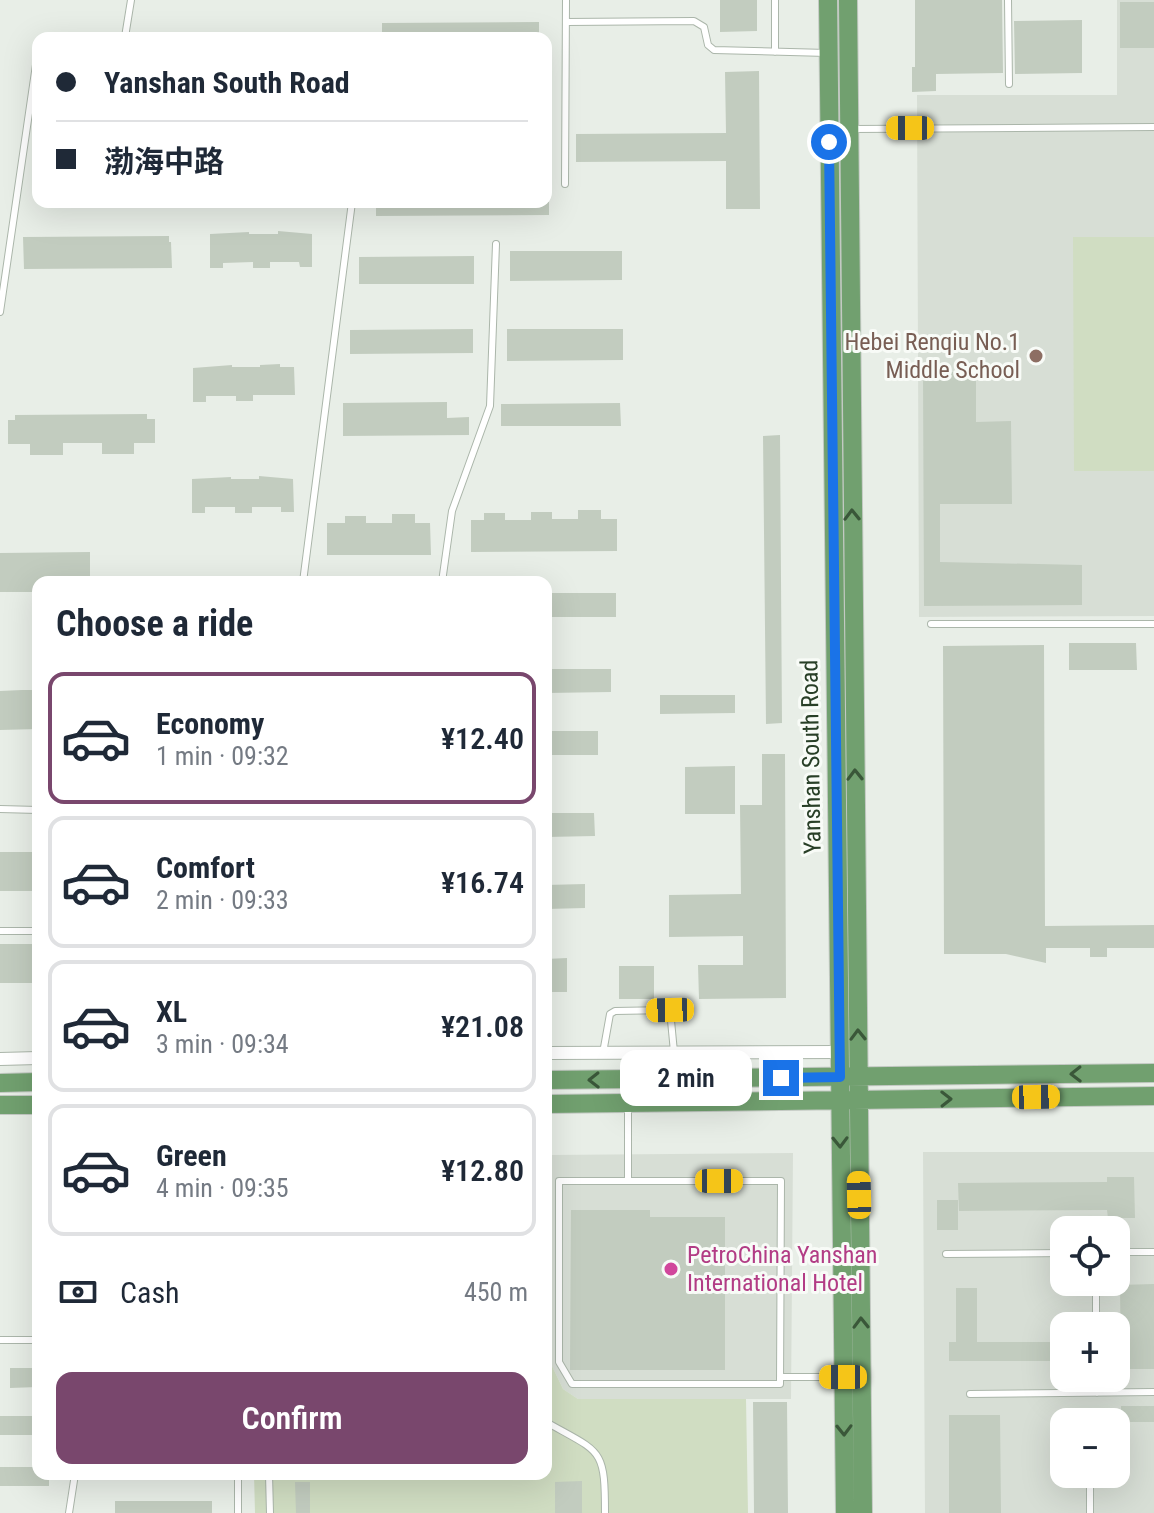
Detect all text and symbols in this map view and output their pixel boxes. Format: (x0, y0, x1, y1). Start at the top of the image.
text: Yanshan South Road (104, 65, 350, 100)
car (886, 116, 934, 140)
route start (811, 124, 847, 160)
text: 渤海中路 (104, 144, 224, 179)
place label: Hebei Renqiu No.1 Middle School (844, 328, 1020, 384)
marker: Hebei Renqiu No.1 Middle School (1027, 347, 1045, 365)
one-way arrow (844, 508, 861, 521)
text: Choose a ride (56, 603, 253, 645)
street label: Yanshan South Road (795, 660, 827, 854)
icon: car (60, 702, 132, 774)
text: Economy (156, 706, 264, 741)
text: ¥12.40 (441, 721, 524, 756)
text: 1 min · 09:32 (156, 741, 289, 771)
one-way arrow (846, 768, 864, 781)
icon: car (60, 846, 132, 918)
text: Comfort (156, 850, 255, 885)
text: ¥16.74 (441, 865, 524, 900)
text: 2 min · 09:33 (156, 885, 289, 915)
icon: car (60, 990, 132, 1062)
text: XL (156, 994, 187, 1029)
car (646, 998, 694, 1022)
text: ¥21.08 (441, 1009, 524, 1044)
one-way arrow (849, 1028, 867, 1041)
text: 3 min · 09:34 (156, 1029, 289, 1059)
callout: 2 min (621, 1050, 753, 1106)
route end (763, 1060, 799, 1096)
text: 2 min (657, 1063, 715, 1093)
one-way arrow (1069, 1065, 1082, 1083)
one-way arrow (587, 1071, 600, 1089)
car (1012, 1085, 1060, 1109)
one-way arrow (940, 1090, 953, 1107)
icon: car (60, 1134, 132, 1206)
one-way arrow (832, 1136, 849, 1149)
text: Green (156, 1138, 227, 1173)
text: ¥12.80 (441, 1153, 524, 1188)
car (695, 1169, 743, 1193)
car (847, 1171, 871, 1219)
text: 4 min · 09:35 (156, 1173, 289, 1203)
map controls (1050, 1216, 1130, 1488)
button: locate (1050, 1216, 1130, 1296)
place label: PetroChina Yanshan International Hotel (687, 1241, 877, 1297)
marker: PetroChina Yanshan International Hotel (662, 1260, 680, 1278)
icon: cash (56, 1270, 100, 1314)
text: Cash (120, 1275, 180, 1310)
text: 450 m (464, 1277, 528, 1307)
button: + (1050, 1312, 1130, 1392)
one-way arrow (852, 1316, 870, 1329)
car (819, 1365, 867, 1389)
button: Confirm (56, 1372, 528, 1464)
button: − (1050, 1408, 1130, 1488)
one-way arrow (835, 1424, 853, 1437)

